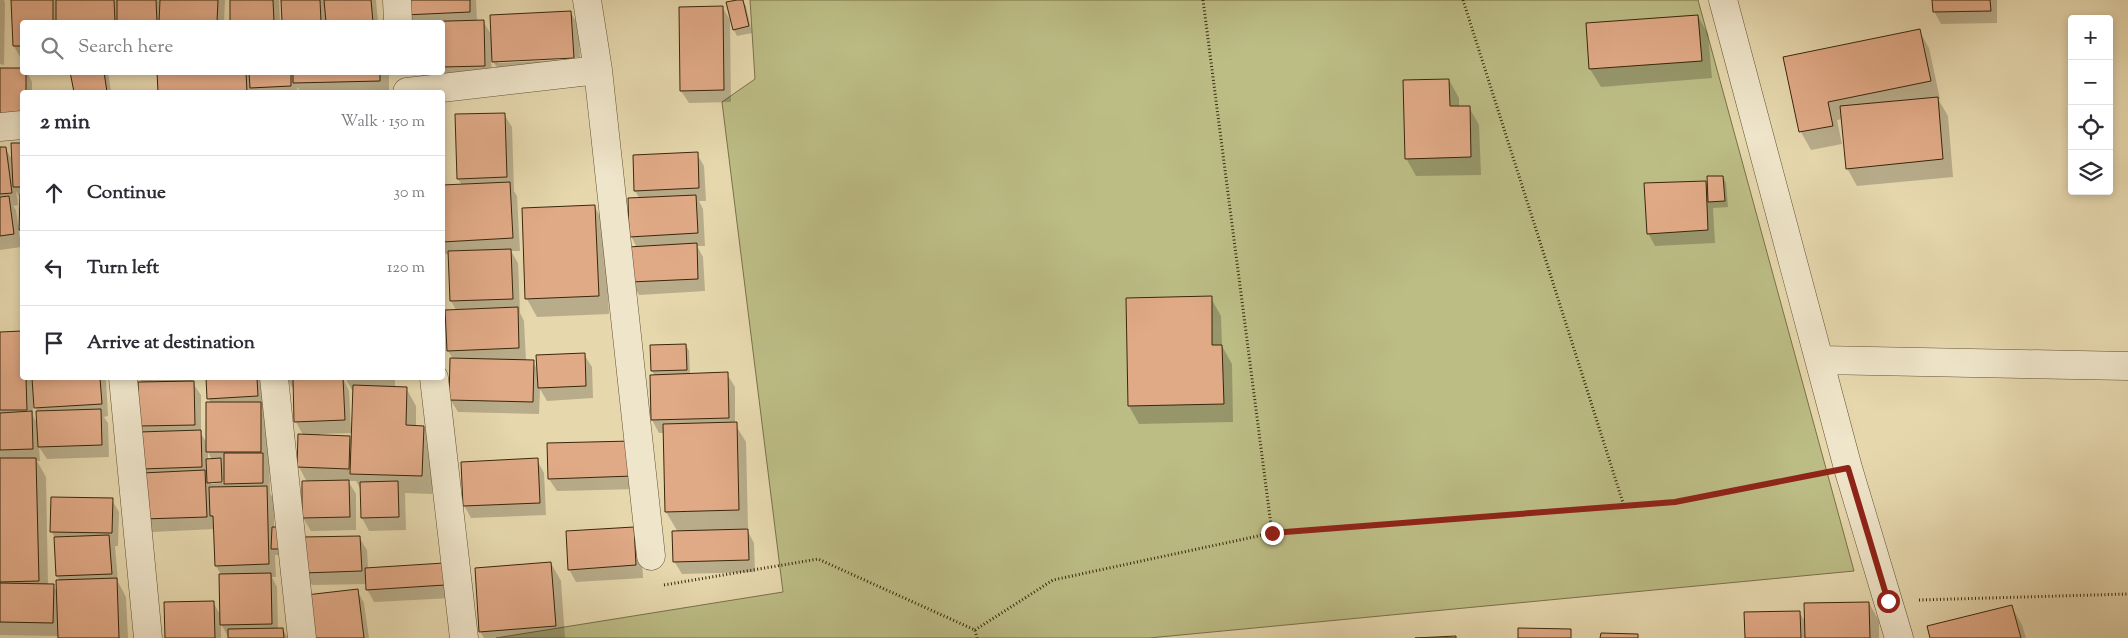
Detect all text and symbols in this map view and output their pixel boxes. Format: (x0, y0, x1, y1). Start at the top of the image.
map controls (2068, 15, 2113, 195)
button: + (2068, 15, 2113, 60)
search box (20, 20, 445, 75)
icon: search (38, 34, 66, 62)
text: Search here (78, 34, 173, 61)
button: − (2068, 60, 2113, 105)
button: locate (2068, 105, 2113, 150)
text: 2 min (40, 108, 90, 138)
text: Walk · 150 m (341, 111, 425, 134)
button: layers (2068, 150, 2113, 195)
icon: ahead (40, 179, 68, 207)
text: Continue (87, 180, 166, 207)
text: 30 m (394, 182, 425, 205)
icon: left (40, 254, 68, 282)
text: Turn left (87, 255, 159, 282)
text: 120 m (387, 257, 425, 280)
icon: arrive (40, 329, 68, 357)
text: Arrive at destination (87, 330, 255, 357)
route end (1261, 522, 1284, 545)
route start (1877, 590, 1900, 613)

